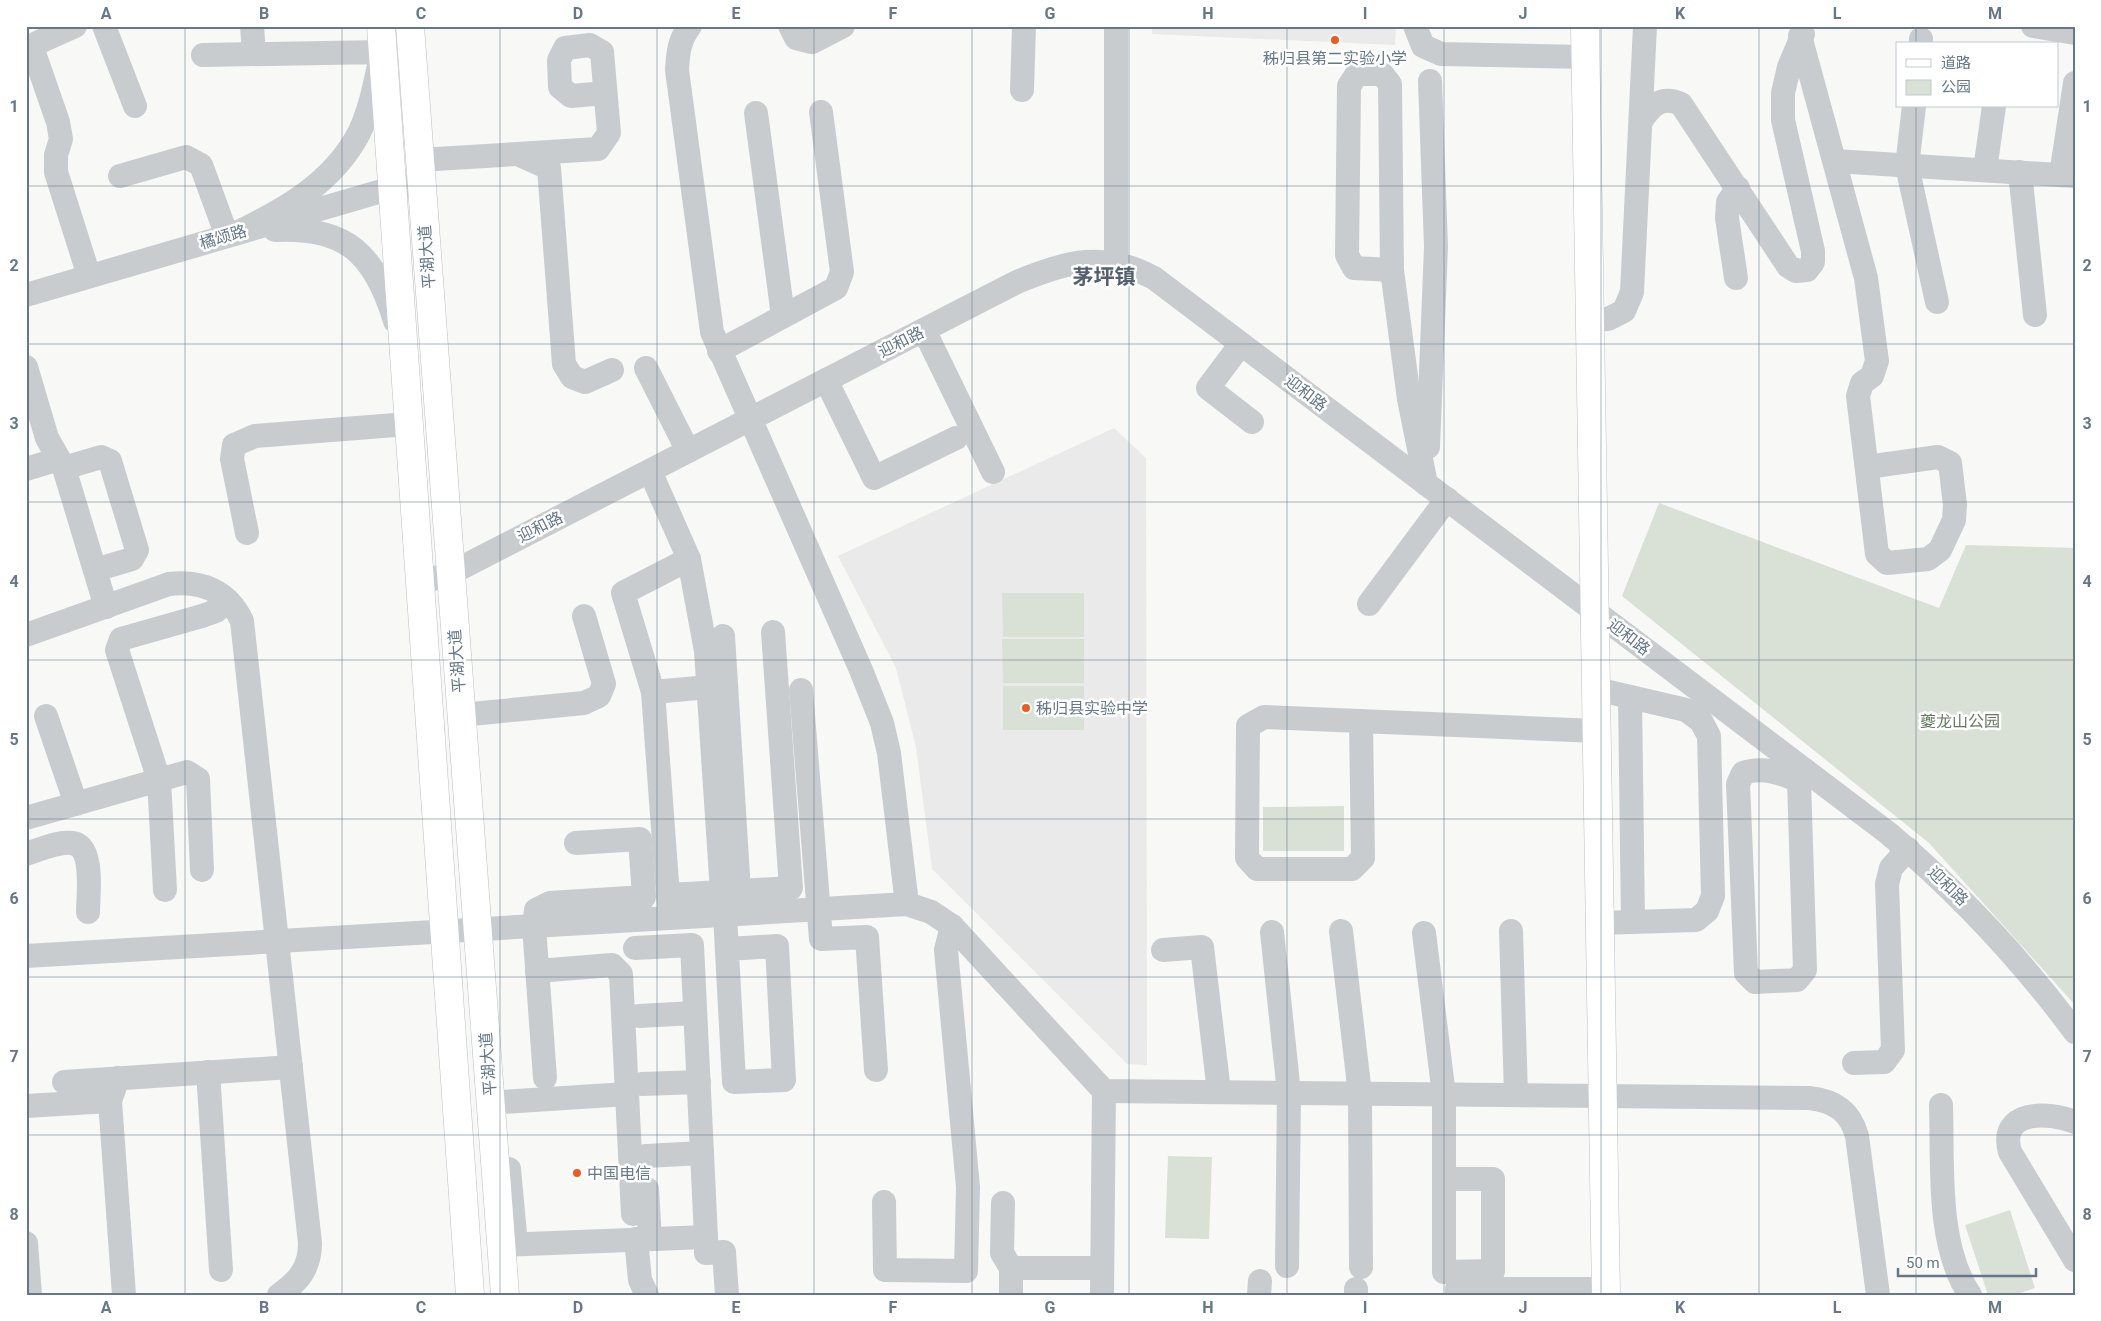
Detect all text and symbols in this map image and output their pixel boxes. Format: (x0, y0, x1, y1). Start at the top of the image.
text: A (101, 4, 112, 23)
text: B (259, 4, 269, 23)
text: C (416, 4, 426, 23)
text: D (573, 4, 583, 23)
text: E (732, 4, 741, 23)
text: F (889, 4, 898, 23)
text: G (1045, 4, 1056, 23)
text: H (1202, 4, 1214, 23)
text: I (1363, 4, 1367, 23)
text: J (1519, 4, 1527, 23)
text: K (1675, 4, 1686, 23)
text: L (1833, 4, 1842, 23)
text: M (1988, 4, 2002, 23)
marker: 秭归县第二实验小学 (1329, 34, 1341, 46)
legend (1896, 42, 2058, 108)
place label: 秭归县第二实验小学 (1263, 49, 1407, 68)
text: 道路 (1941, 54, 1971, 72)
text: 公园 (1941, 78, 1971, 96)
text: 1 (9, 97, 19, 116)
text: 1 (2082, 97, 2092, 116)
street label: 橘颂路 (197, 221, 249, 253)
street label: 平湖大道 (415, 224, 439, 290)
text: 2 (9, 256, 19, 275)
text: 2 (2082, 256, 2092, 275)
district label: 茅坪镇 (1073, 265, 1136, 289)
street label: 迎和路 (875, 323, 927, 361)
street label: 迎和路 (1281, 371, 1331, 415)
text: 3 (9, 414, 19, 433)
text: 3 (2082, 414, 2092, 433)
street label: 迎和路 (514, 508, 566, 546)
text: 4 (9, 572, 19, 591)
text: 4 (2082, 572, 2092, 591)
street label: 迎和路 (1604, 615, 1654, 659)
street label: 平湖大道 (445, 628, 469, 694)
place label: 秭归县实验中学 (1036, 699, 1148, 718)
marker: 秭归县实验中学 (1020, 702, 1032, 714)
park label: 夔龙山公园 (1920, 712, 2000, 731)
text: 5 (9, 730, 19, 749)
text: 5 (2082, 730, 2092, 749)
street label: 迎和路 (1924, 862, 1972, 910)
text: 6 (9, 889, 19, 908)
text: 6 (2082, 889, 2092, 908)
street label: 平湖大道 (476, 1031, 500, 1097)
text: 7 (9, 1047, 19, 1066)
text: 7 (2082, 1047, 2092, 1066)
place label: 中国电信 (587, 1164, 651, 1183)
marker: 中国电信 (571, 1167, 583, 1179)
text: 8 (9, 1205, 19, 1224)
text: 8 (2082, 1205, 2092, 1224)
scale bar (1898, 1246, 2036, 1278)
text: 50 m (1906, 1254, 1940, 1272)
text: A (101, 1298, 112, 1317)
text: B (259, 1298, 269, 1317)
text: C (416, 1298, 426, 1317)
text: D (573, 1298, 583, 1317)
text: E (732, 1298, 741, 1317)
text: F (889, 1298, 898, 1317)
text: G (1045, 1298, 1056, 1317)
text: H (1202, 1298, 1214, 1317)
text: I (1363, 1298, 1367, 1317)
text: J (1519, 1298, 1527, 1317)
text: K (1675, 1298, 1686, 1317)
text: L (1833, 1298, 1842, 1317)
text: M (1988, 1298, 2002, 1317)

